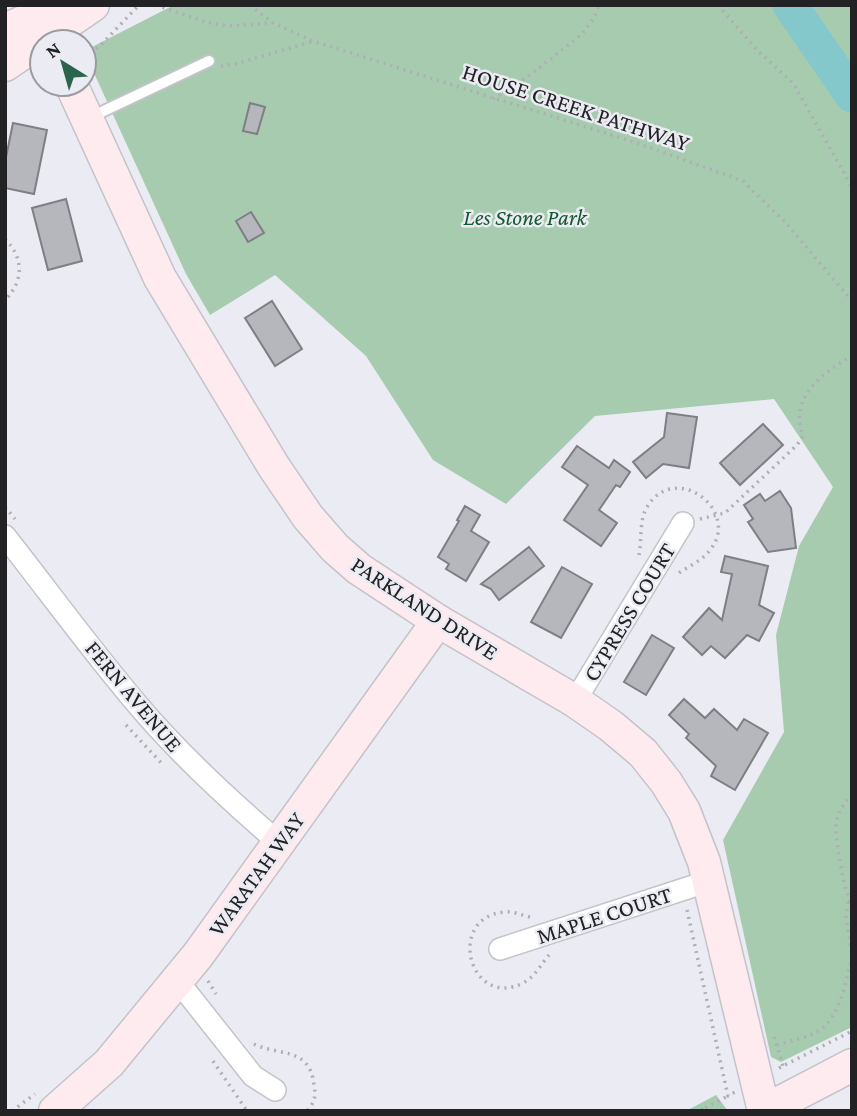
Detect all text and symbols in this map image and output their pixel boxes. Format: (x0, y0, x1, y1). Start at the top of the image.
north arrow (28, 28, 98, 98)
text: N (42, 38, 65, 62)
street label: HOUSE CREEK PATHWAY (459, 58, 694, 156)
park label: Les Stone Park (463, 204, 588, 230)
street label: CYPRESS COURT (577, 538, 681, 686)
street label: PARKLAND DRIVE (347, 551, 503, 665)
street label: FERN AVENUE (80, 635, 188, 757)
street label: WARATAH WAY (202, 806, 310, 941)
street label: MAPLE COURT (533, 881, 675, 949)

